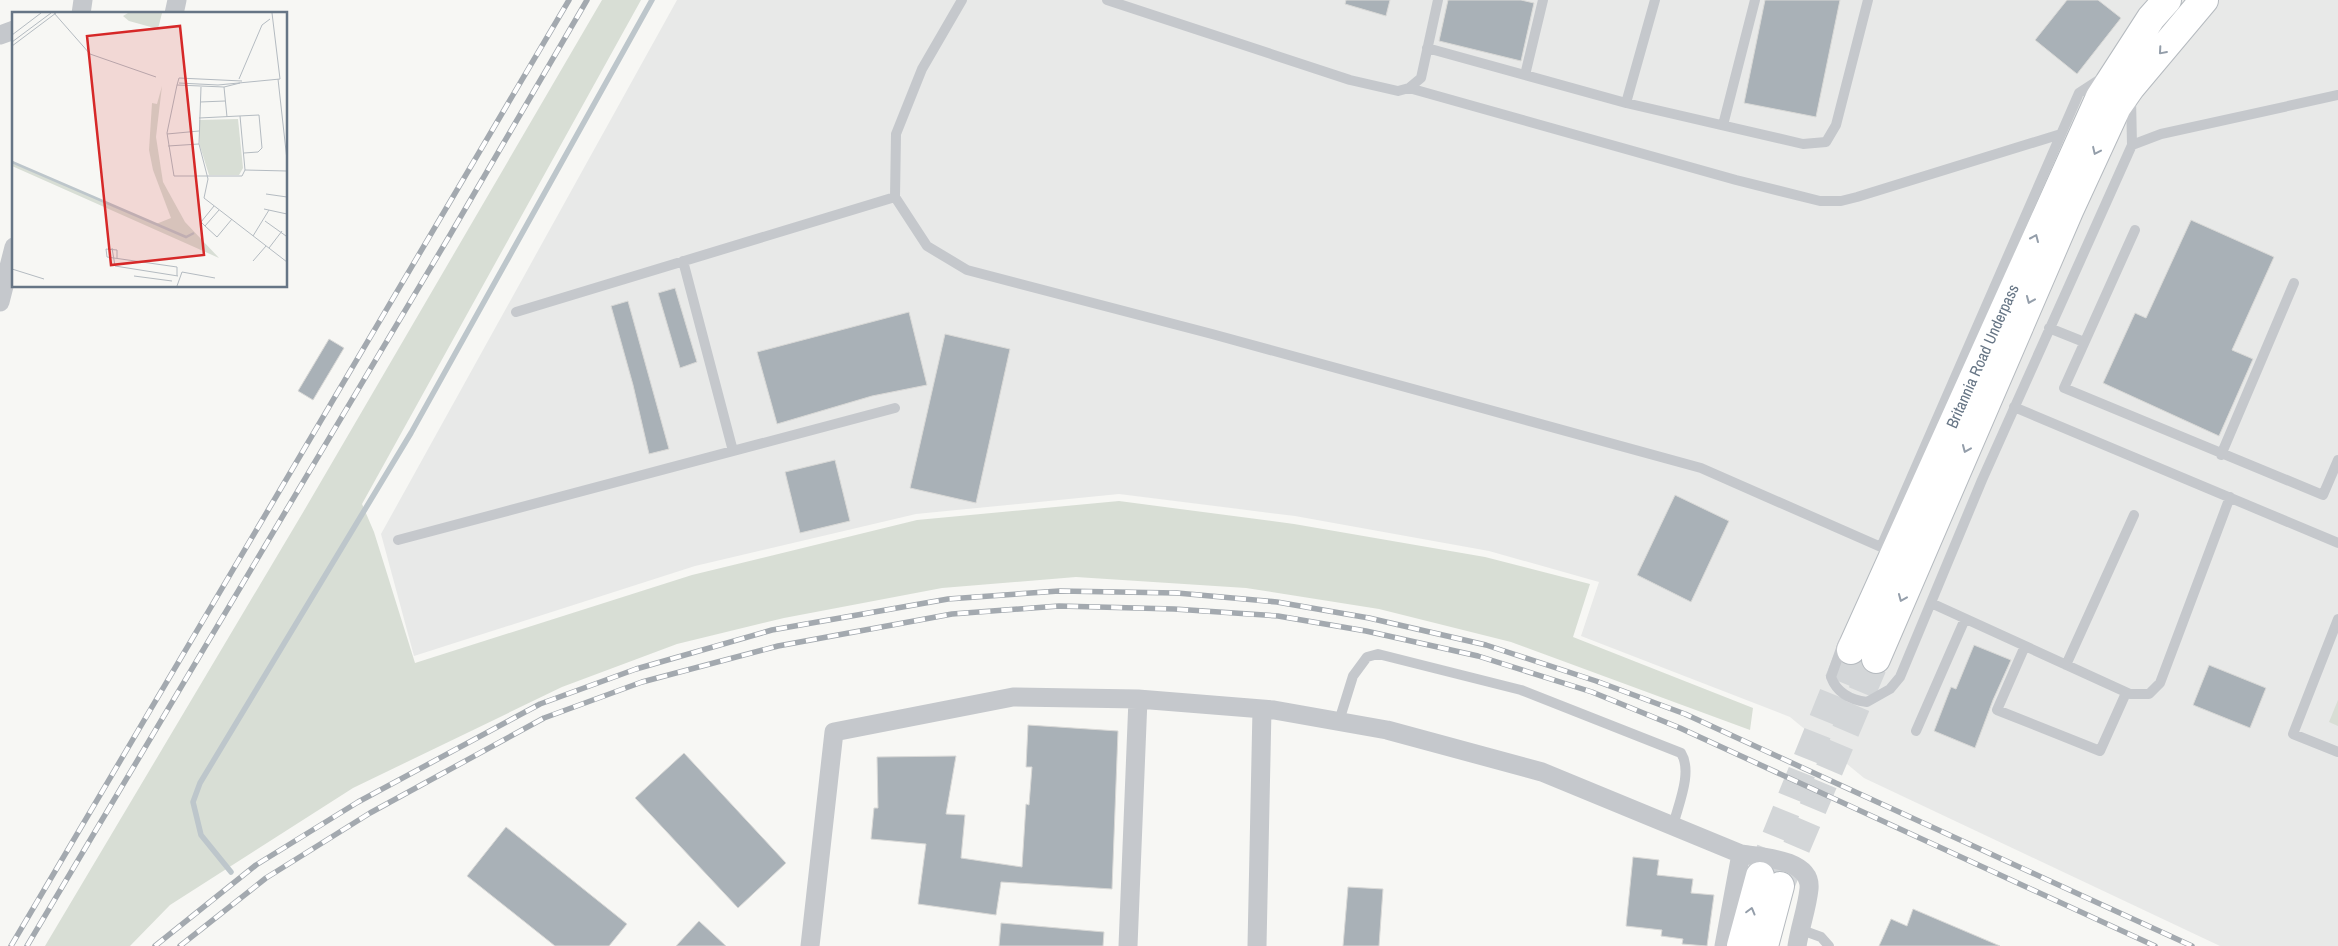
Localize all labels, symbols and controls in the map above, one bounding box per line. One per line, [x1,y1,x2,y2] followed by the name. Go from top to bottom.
[12,12,288,288] inset map
[2159,45,2168,54] one-way arrow
[2093,146,2103,155] one-way arrow
[2029,234,2040,243] one-way arrow
[1940,281,2024,431] street label: Britannia Road Underpass
[2026,295,2037,304] one-way arrow
[1961,444,1972,453] one-way arrow
[1897,594,1907,602] one-way arrow
[1745,907,1755,916] one-way arrow

